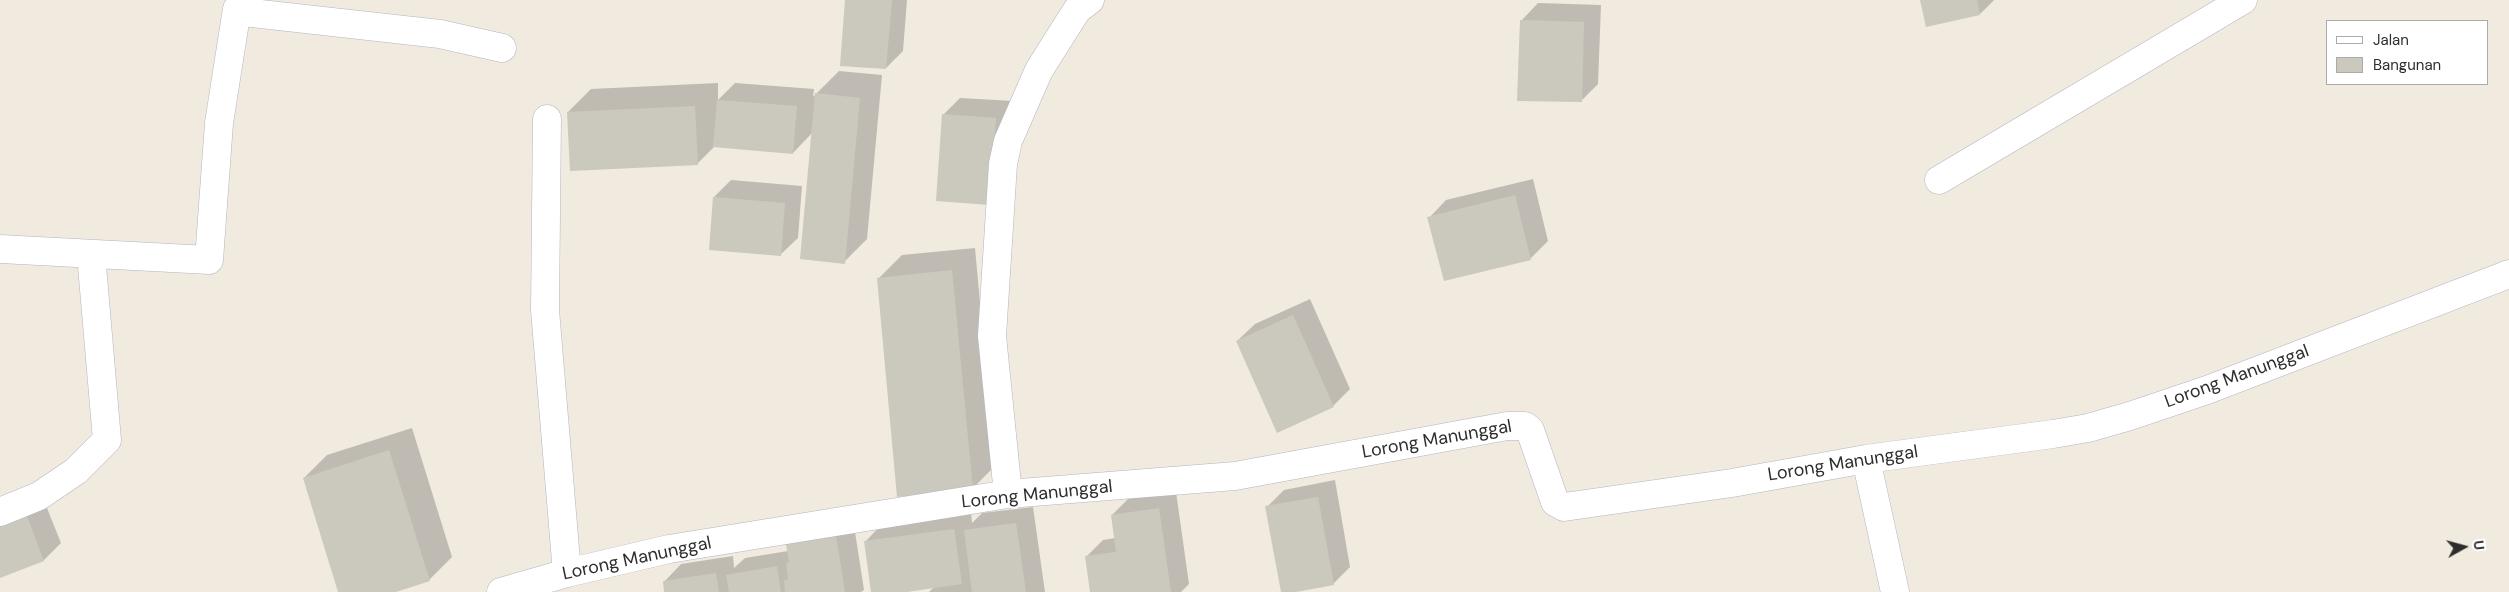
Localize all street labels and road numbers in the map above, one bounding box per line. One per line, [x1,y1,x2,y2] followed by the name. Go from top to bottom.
[2162,341,2312,413] street label: Lorong Manunggal
[1360,416,1514,464] street label: Lorong Manunggal
[1766,441,1920,487] street label: Lorong Manunggal
[960,476,1114,514] street label: Lorong Manunggal
[561,533,713,585] street label: Lorong Manunggal

